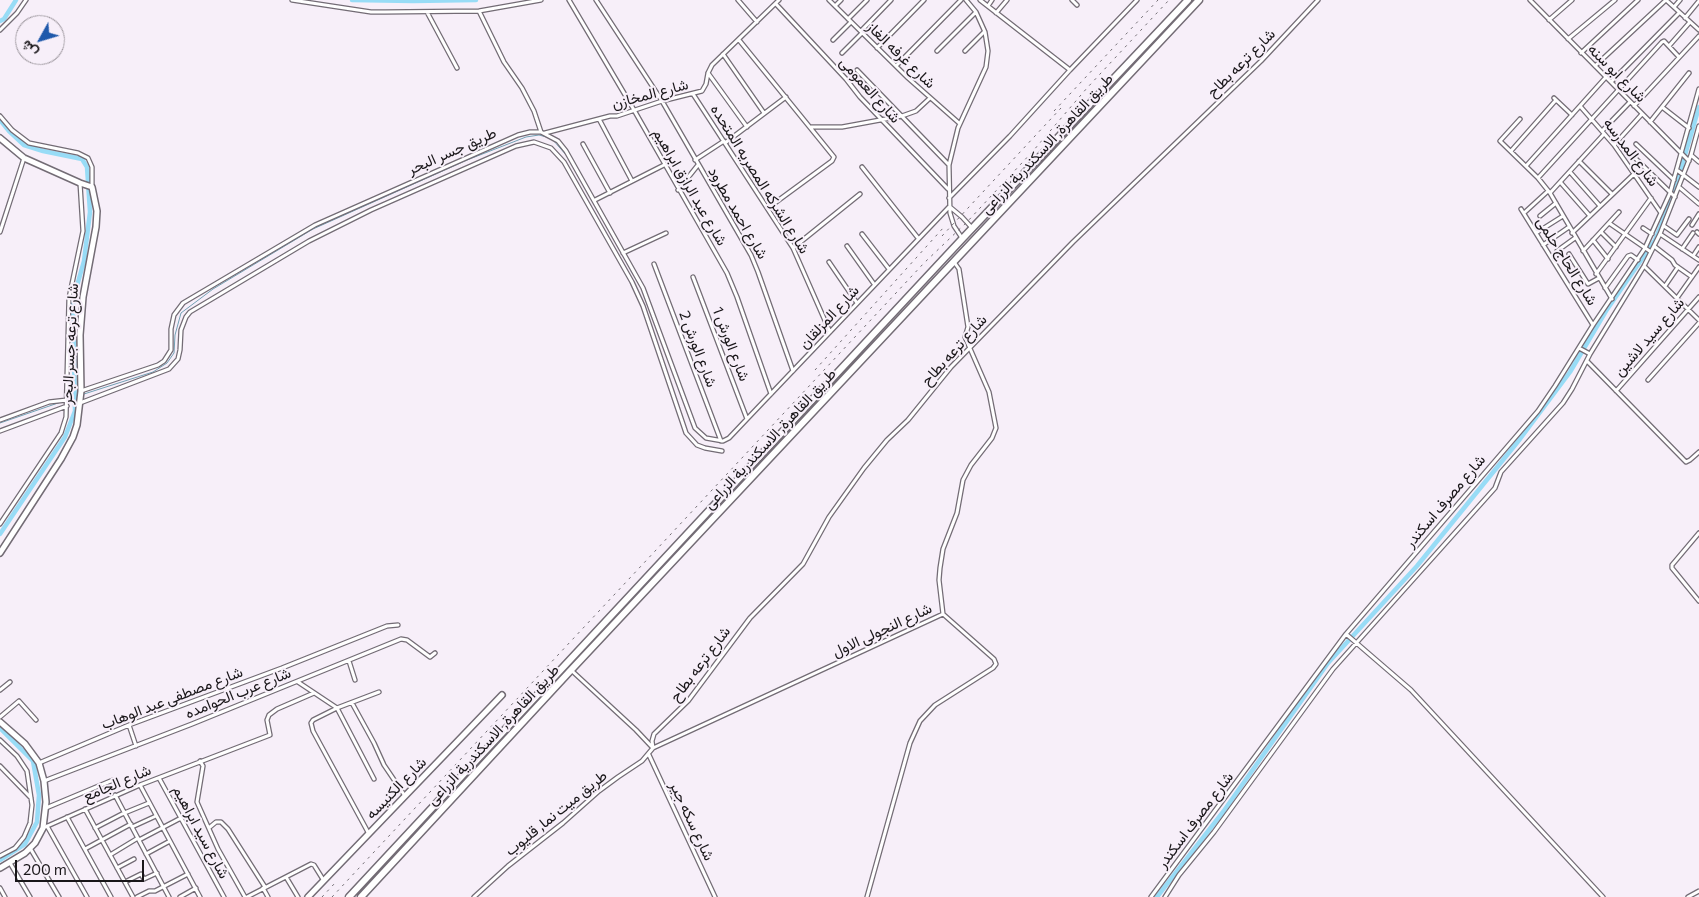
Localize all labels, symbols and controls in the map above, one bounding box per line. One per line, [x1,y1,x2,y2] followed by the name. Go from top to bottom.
[15,15,65,65] north arrow
[863,18,939,92] street label: شارع غرفه الغاز
[1203,25,1279,101] street label: شارع ترعه بطاح
[17,37,41,61] text: ش
[1584,40,1650,106] street label: شارع ابو سنه
[836,53,904,127] street label: شارع العمومى
[977,70,1117,218] street label: طريق القاهرة, الاسكندرية الزراعى
[610,75,690,113] street label: شارع المخازن
[707,101,813,257] street label: شارع الشركه المصريه المتحده
[1599,114,1663,190] street label: شارع المدرسه
[405,123,499,179] street label: طريق جسر البحر
[649,125,731,249] street label: شارع عبد الرازق ابراهيم
[704,164,772,262] street label: شارع احمد مطرود
[1533,213,1601,309] street label: شارع الحاج حلمى
[795,282,863,352] street label: شارع المزلقان
[58,283,82,405] street label: شارع ترعه جسر البحر
[1610,294,1688,380] street label: شارع سيد لاشين
[709,304,753,384] street label: شارع الورش 1
[675,308,721,390] street label: شارع الورش 2
[917,311,991,389] street label: شارع ترعه بطاح
[700,365,840,513] street label: طريق القاهرة, الاسكندرية الزراعى
[1401,451,1489,551] street label: شارع مصرف اسكندر
[829,599,935,661] street label: شارع النجولى الاول
[666,623,734,705] street label: شارع ترعه بطاح
[423,661,563,809] street label: طريق القاهرة, الاسكندرية الزراعى
[99,663,245,733] street label: شارع مصطفى عبد الوهاب
[182,664,294,722] street label: شارع عرب الحوامده
[362,753,430,823] street label: شارع الكنيسه
[80,761,154,805] street label: شارع الجامع
[501,766,611,860] street label: طريق ميت نما, قليوب
[1153,768,1237,872] street label: شارع مصرف اسكندر
[666,779,718,863] street label: شارع سكه جير
[169,782,233,882] street label: شارع سيد ابراهيم
[18,850,146,882] scale bar
[23,860,67,878] text: 200 m

